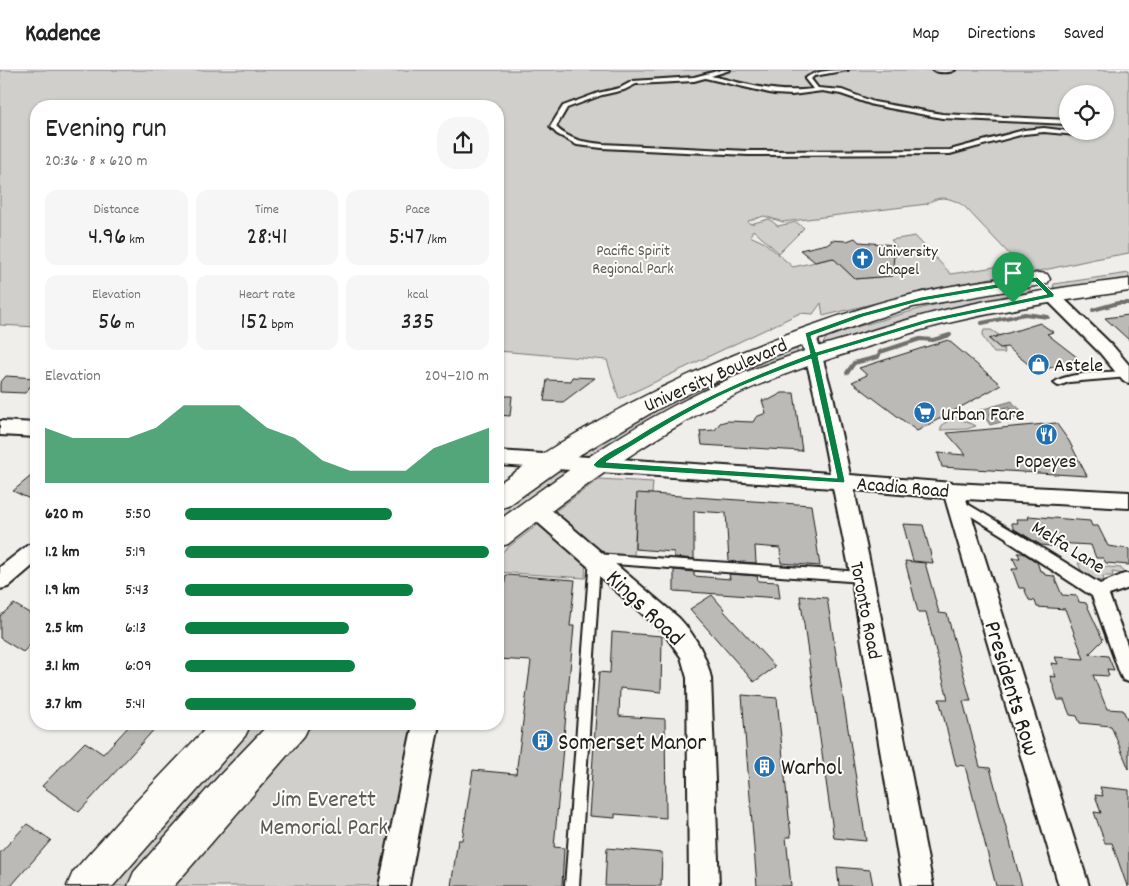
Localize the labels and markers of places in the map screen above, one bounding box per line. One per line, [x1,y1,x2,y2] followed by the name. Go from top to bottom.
[878,241,938,282] place label: University Chapel
[850,247,874,271] church icon: University Chapel
[992,252,1034,303] pin
[1026,352,1050,376] shop icon: Astele
[1054,353,1103,381] place label: Astele
[913,401,937,425] supermarket icon: Urban Fare
[941,402,1025,430] place label: Urban Fare
[1034,422,1058,446] restaurant icon: Popeyes
[1015,449,1077,477] place label: Popeyes
[558,727,706,761] place label: Somerset Manor
[530,729,554,753] building icon: Somerset Manor
[781,752,843,786] place label: Warhol
[753,754,777,778] building icon: Warhol

